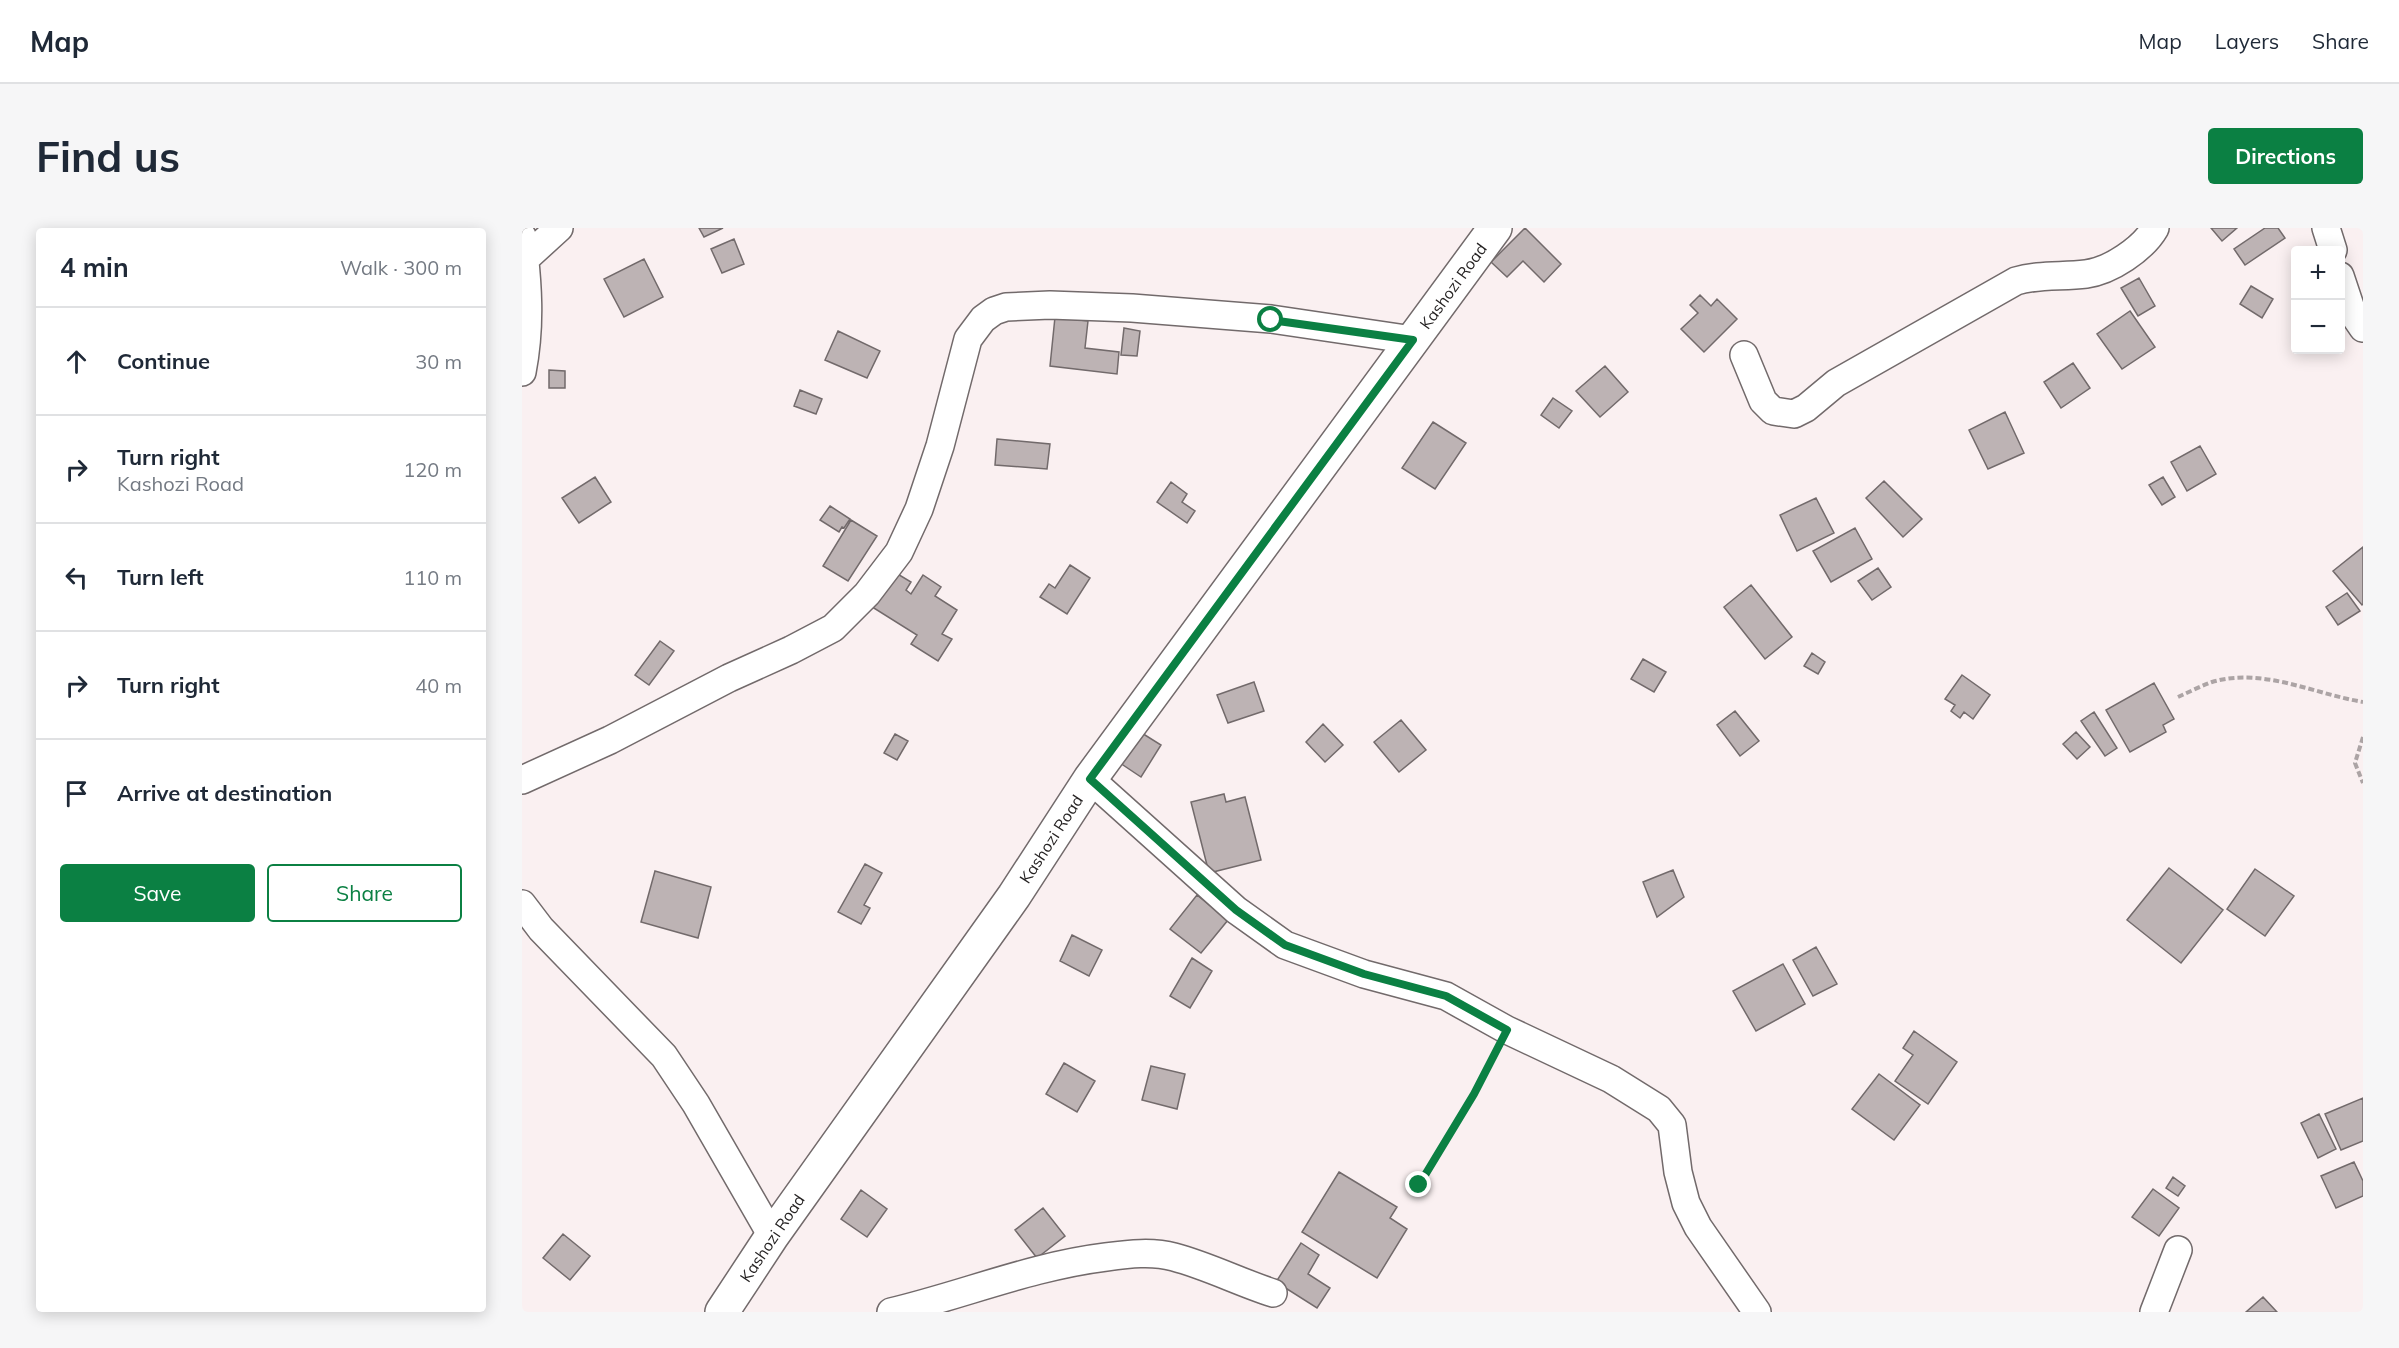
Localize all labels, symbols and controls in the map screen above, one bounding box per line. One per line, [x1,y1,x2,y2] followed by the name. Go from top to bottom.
[30,24,89,59] text: Map
[2139,28,2182,54] text: Map
[2215,28,2279,54] text: Layers
[2312,28,2369,54] text: Share
[2208,128,2363,184] button: Directions
[36,130,180,183] text: Find us
[1415,239,1491,333] street label: Kashozi Road
[2291,246,2345,354] map controls
[2291,246,2345,300] button: +
[60,251,129,284] text: 4 min
[340,255,462,280] text: Walk · 300 m
[2291,300,2345,354] button: −
[1257,306,1283,332] route start
[60,345,93,378] icon: ahead
[117,347,210,375] text: Continue
[415,349,462,374] text: 30 m
[117,443,220,471] text: Turn right
[60,453,93,486] icon: right
[403,457,462,482] text: 120 m
[117,471,244,496] text: Kashozi Road
[60,561,93,594] icon: left
[117,563,204,591] text: Turn left
[403,565,462,590] text: 110 m
[60,669,93,702] icon: right
[117,671,220,699] text: Turn right
[415,673,462,698] text: 40 m
[60,777,93,810] icon: arrive
[117,779,332,807] text: Arrive at destination
[1015,791,1087,887] street label: Kashozi Road
[60,864,255,922] button: Save
[267,864,462,922] button: Share
[1405,1171,1431,1197] route end
[735,1190,809,1286] street label: Kashozi Road

